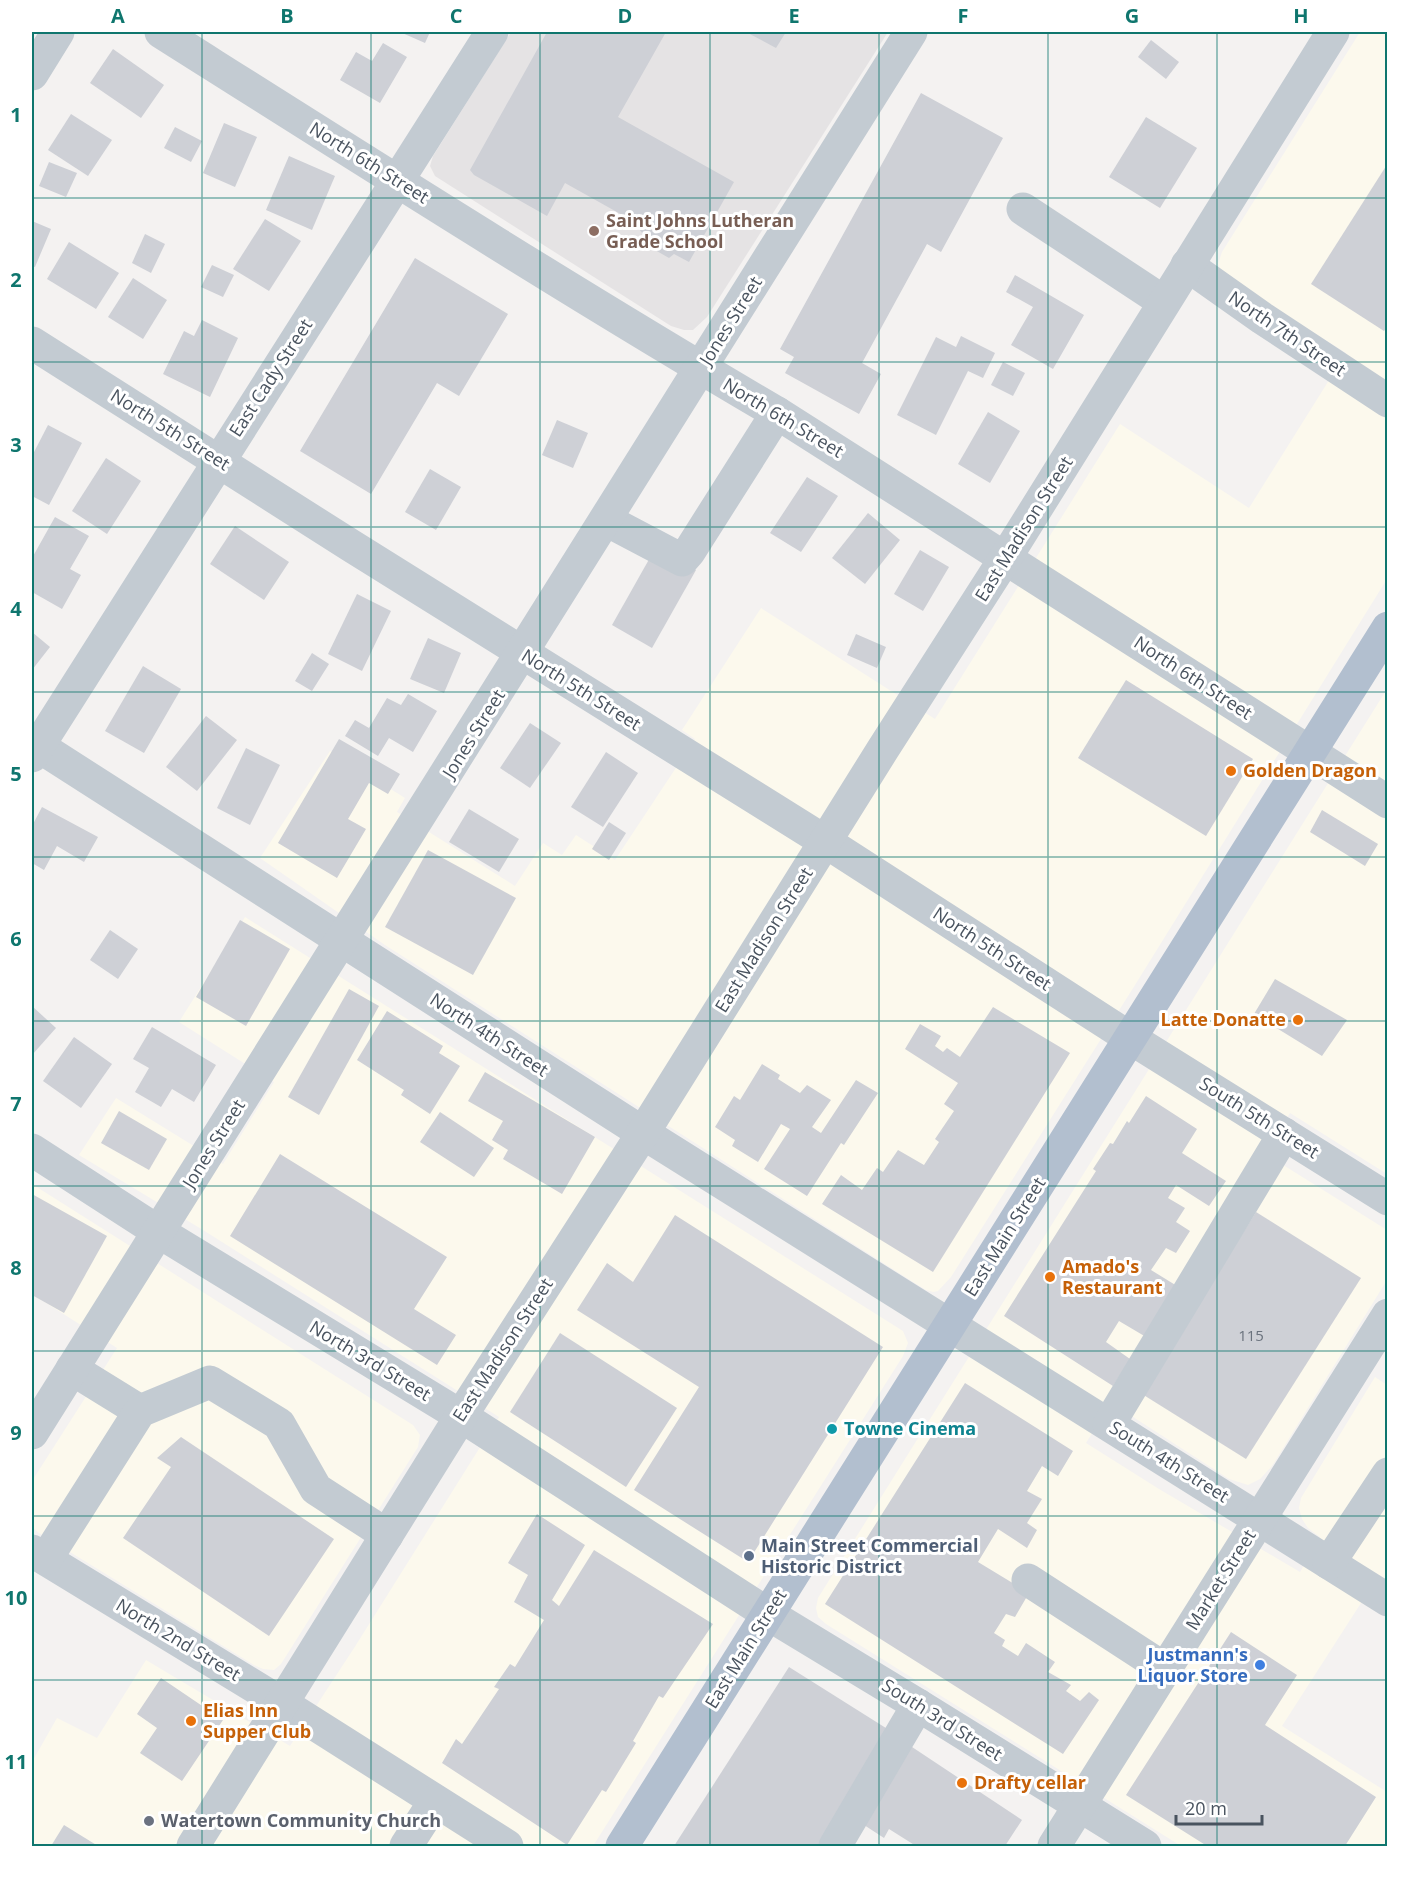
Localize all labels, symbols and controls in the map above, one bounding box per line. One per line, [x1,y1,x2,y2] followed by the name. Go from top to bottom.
[111,2,125,29] text: A
[280,2,294,29] text: B
[450,2,463,29] text: C
[618,2,632,29] text: D
[788,2,800,29] text: E
[958,2,968,29] text: F
[1125,2,1139,29] text: G
[1293,2,1309,29] text: H
[10,101,22,128] text: 1
[305,116,434,209] street label: North 6th Street
[606,208,794,253] place label: Saint Johns Lutheran Grade School
[587,224,601,238] marker: Saint Johns Lutheran Grade School
[10,266,22,293] text: 2
[692,272,767,371] street label: Jones Street
[1224,285,1351,381] street label: North 7th Street
[223,314,317,441] street label: East Cady Street
[719,372,848,463] street label: North 6th Street
[106,383,235,476] street label: North 5th Street
[10,431,22,458] text: 3
[969,451,1078,606] street label: East Madison Street
[10,595,22,622] text: 4
[1130,630,1257,724] street label: North 6th Street
[517,643,646,736] street label: North 5th Street
[435,685,510,784] street label: Jones Street
[1243,758,1377,782] place label: Golden Dragon
[10,760,22,787] text: 5
[1224,764,1238,778] marker: Golden Dragon
[709,862,818,1017] street label: East Madison Street
[929,901,1056,995] street label: North 5th Street
[10,925,22,952] text: 6
[426,987,553,1081] street label: North 4th Street
[1161,1007,1286,1031] place label: Latte Donatte
[1291,1013,1305,1027] marker: Latte Donatte
[1195,1071,1324,1164] street label: South 5th Street
[10,1090,22,1117] text: 7
[175,1095,250,1194] street label: Jones Street
[958,1172,1050,1301] street label: East Main Street
[10,1254,22,1281] text: 8
[1062,1254,1163,1299] place label: Amado's Restaurant
[1043,1270,1057,1284] marker: Amado's Restaurant
[447,1273,558,1426] street label: East Madison Street
[305,1314,436,1406] street label: North 3rd Street
[1238,1325,1264,1345] house number: 115
[1105,1415,1234,1508] street label: South 4th Street
[844,1416,976,1440] place label: Towne Cinema
[10,1419,22,1446] text: 9
[825,1422,839,1436] marker: Towne Cinema
[1180,1525,1261,1634] street label: Market Street
[761,1533,978,1578] place label: Main Street Commercial Historic District
[742,1549,756,1563] marker: Main Street Commercial Historic District
[5,1584,27,1611] text: 10
[699,1584,791,1713] street label: East Main Street
[112,1593,245,1686] street label: North 2nd Street
[1137,1642,1248,1687] place label: Justmann's Liquor Store
[1253,1658,1267,1672] marker: Justmann's Liquor Store
[878,1673,1007,1766] street label: South 3rd Street
[203,1698,311,1743] place label: Elias Inn Supper Club
[184,1714,198,1728] marker: Elias Inn Supper Club
[5,1748,27,1775] text: 11
[974,1770,1086,1794] place label: Drafty cellar
[955,1776,969,1790] marker: Drafty cellar
[1176,1788,1262,1826] scale bar
[1185,1796,1227,1820] text: 20 m
[161,1808,441,1832] place label: Watertown Community Church
[142,1814,156,1828] marker: Watertown Community Church

